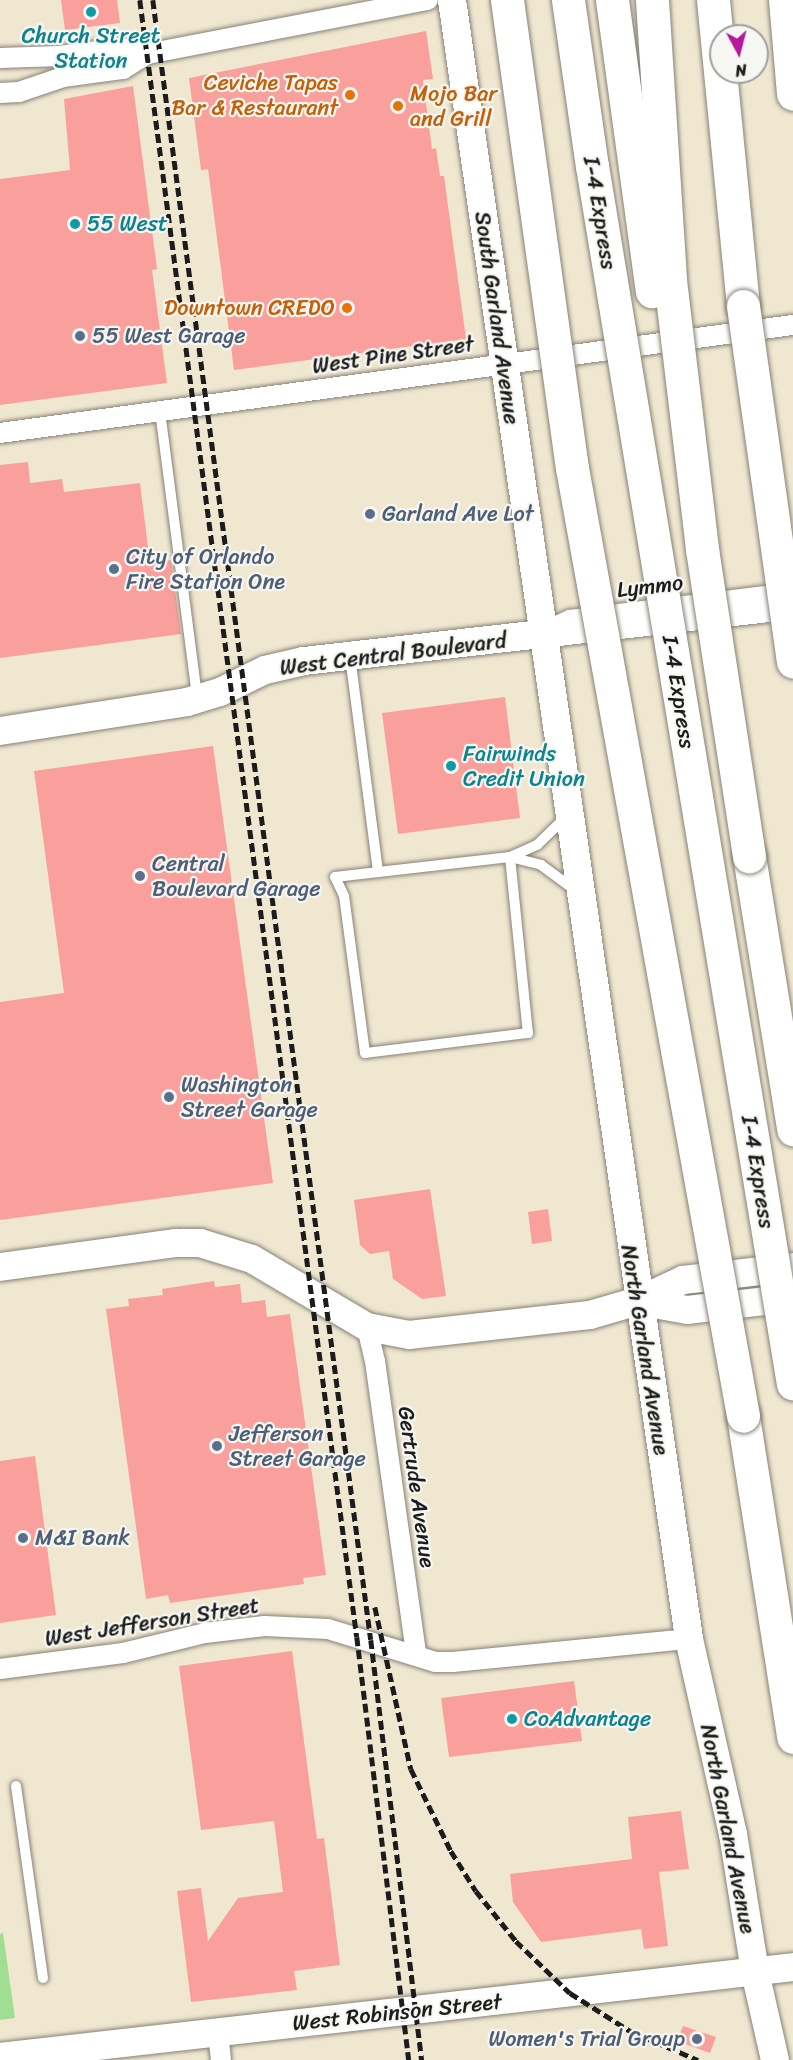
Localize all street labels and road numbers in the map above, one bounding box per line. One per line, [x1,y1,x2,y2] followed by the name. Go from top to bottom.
[578,155,622,271] street label: I-4 Express
[469,210,525,426] street label: South Garland Avenue
[309,330,477,380] street label: West Pine Street
[615,569,685,603] street label: Lymmo
[278,627,508,681] street label: West Central Boulevard
[657,634,701,750] street label: I-4 Express
[736,1114,780,1230] street label: I-4 Express
[615,1243,675,1457] street label: North Garland Avenue
[393,1405,441,1569] street label: Gertrude Avenue
[42,1592,262,1652] street label: West Jefferson Street
[695,1722,761,1936] street label: North Garland Avenue
[291,1988,503,2036] street label: West Robinson Street

